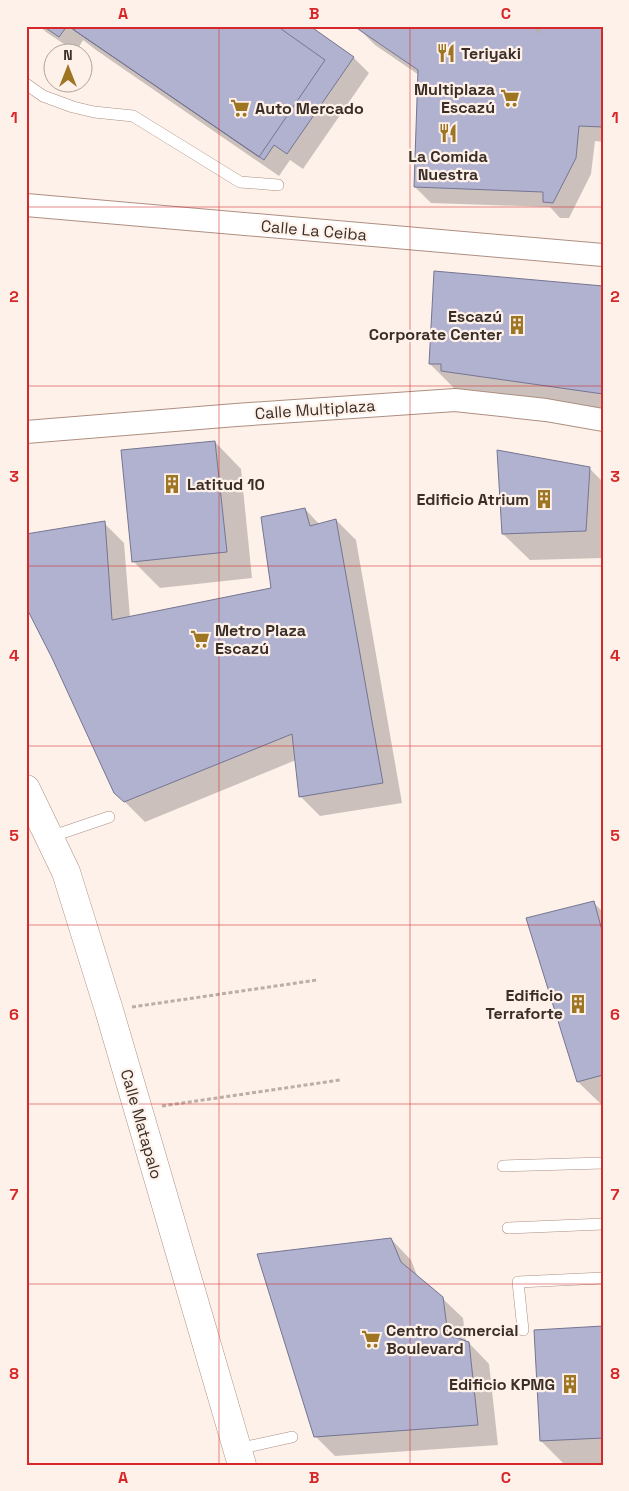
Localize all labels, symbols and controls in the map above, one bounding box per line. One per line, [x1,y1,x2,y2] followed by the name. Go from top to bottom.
[118,3,128,24] text: A
[309,3,319,24] text: B
[501,3,511,24] text: C
[42,42,92,92] north arrow
[435,42,457,64] restaurant icon: Teriyaki
[461,43,521,64] place label: Teriyaki
[63,46,73,64] text: N
[414,79,495,118] place label: Multiplaza Escazú
[499,87,521,109] supermarket icon: Multiplaza Escazú
[229,97,251,119] supermarket icon: Auto Mercado
[255,98,364,119] place label: Auto Mercado
[10,107,18,128] text: 1
[611,107,619,128] text: 1
[437,122,459,144] restaurant icon: La Comida Nuestra
[408,146,488,185] place label: La Comida Nuestra
[260,215,368,246] street label: Calle La Ceiba
[9,286,19,307] text: 2
[610,286,620,307] text: 2
[369,306,502,345] place label: Escazú Corporate Center
[506,314,528,336] building icon: Escazú Corporate Center
[254,395,376,424] street label: Calle Multiplaza
[9,466,19,487] text: 3
[610,466,620,487] text: 3
[161,473,183,495] building icon: Latitud 10
[187,474,265,495] place label: Latitud 10
[533,488,555,510] building icon: Edificio Atrium
[416,489,529,510] place label: Edificio Atrium
[215,620,306,659] place label: Metro Plaza Escazú
[189,628,211,650] supermarket icon: Metro Plaza Escazú
[9,645,19,666] text: 4
[610,645,620,666] text: 4
[9,825,19,846] text: 5
[610,825,620,846] text: 5
[486,985,563,1024] place label: Edificio Terraforte
[567,993,589,1015] building icon: Edificio Terraforte
[9,1004,19,1025] text: 6
[610,1004,620,1025] text: 6
[116,1067,167,1181] street label: Calle Matapalo
[10,1184,19,1205] text: 7
[611,1184,620,1205] text: 7
[386,1320,519,1359] place label: Centro Comercial Boulevard
[360,1328,382,1350] supermarket icon: Centro Comercial Boulevard
[9,1363,19,1384] text: 8
[610,1363,620,1384] text: 8
[559,1373,581,1395] building icon: Edificio KPMG
[449,1374,555,1395] place label: Edificio KPMG
[118,1467,128,1488] text: A
[309,1467,319,1488] text: B
[501,1467,511,1488] text: C

